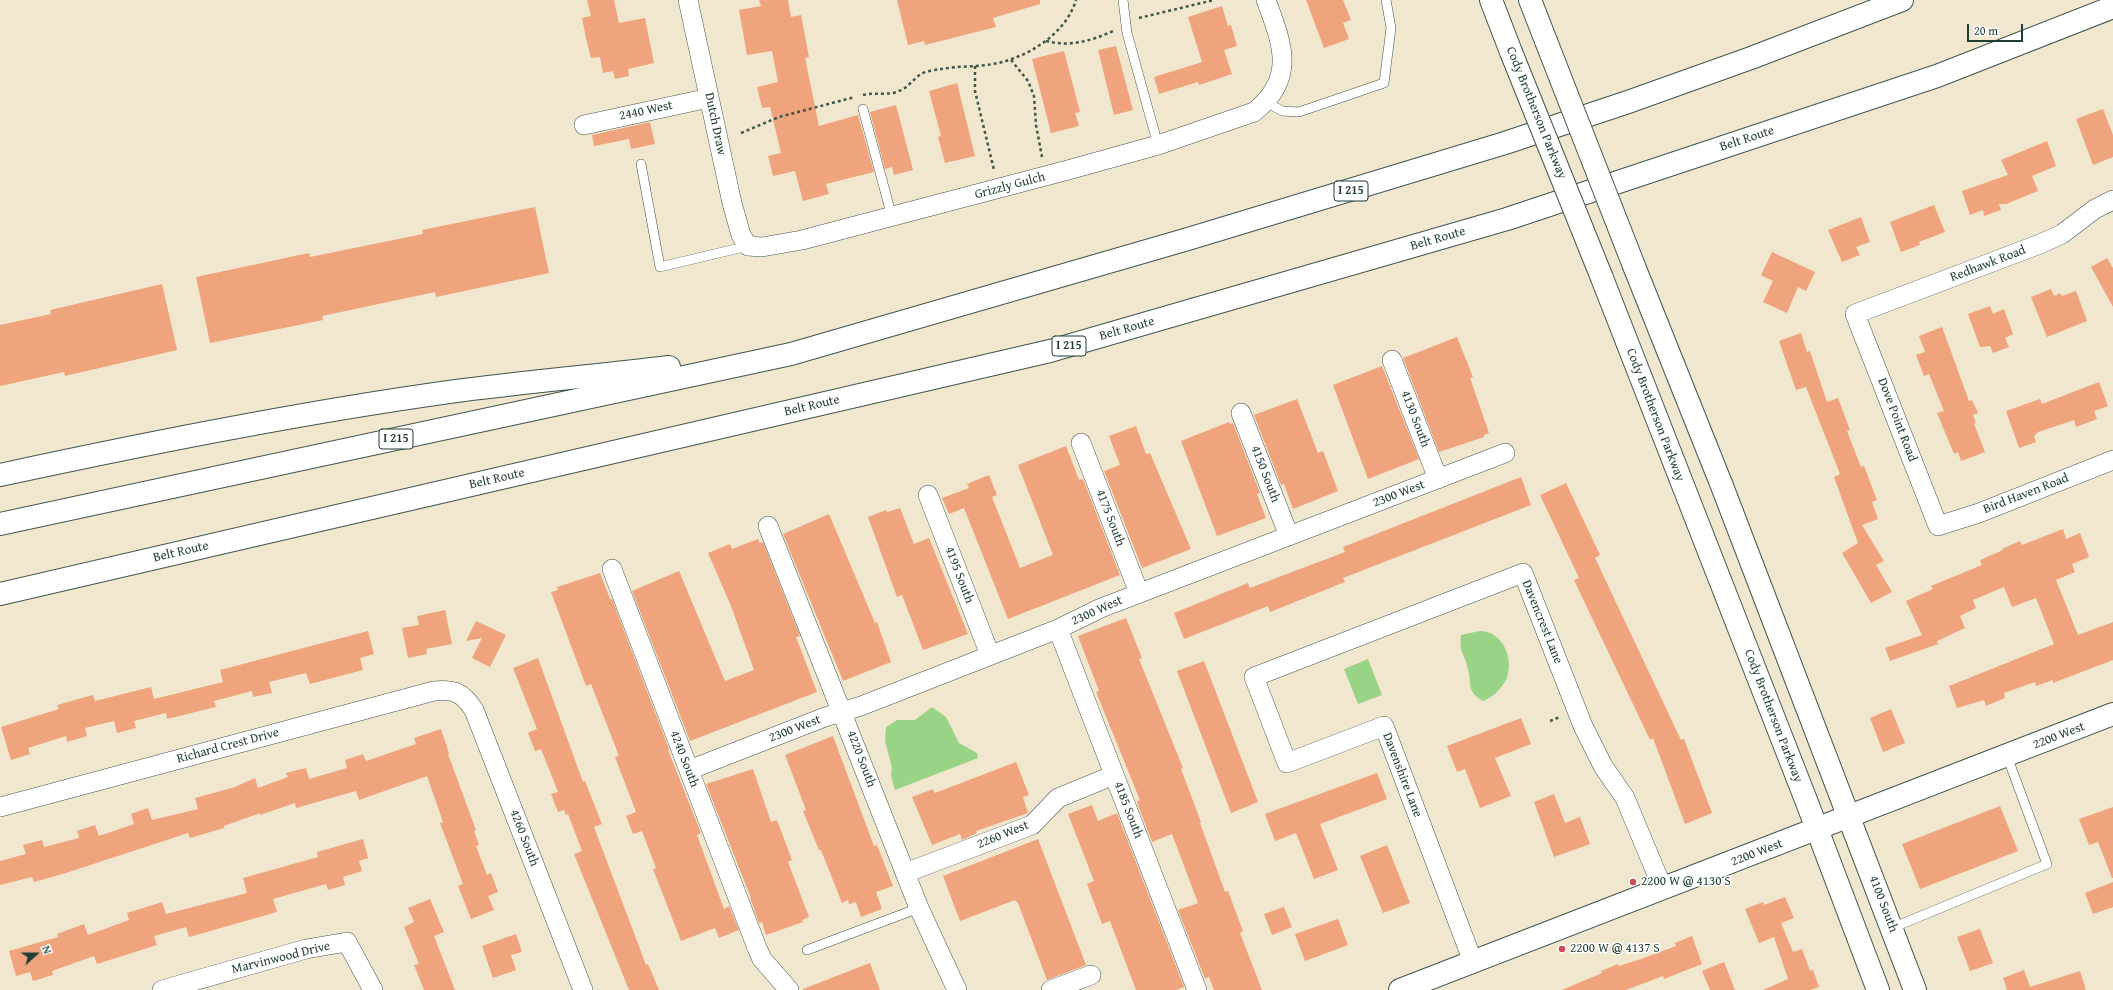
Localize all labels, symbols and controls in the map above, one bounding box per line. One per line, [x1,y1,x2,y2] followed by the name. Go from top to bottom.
[1969,16,2025,42] scale bar
[1974,22,1998,39] text: 20 m
[1502,45,1570,181] street label: Cody Brotherson Parkway
[701,91,729,157] street label: Dutch Draw
[618,98,674,124] street label: 2440 West
[1718,123,1776,155] street label: Belt Route
[973,169,1047,203] street label: Grizzly Gulch
[1334,181,1368,201] road number: I 215
[1409,224,1467,254] street label: Belt Route
[1948,242,2028,286] street label: Redhawk Road
[1098,314,1156,344] street label: Belt Route
[1052,336,1086,356] road number: I 215
[1622,346,1688,484] street label: Cody Brotherson Parkway
[1874,376,1920,464] street label: Dove Point Road
[1397,388,1433,450] street label: 4130 South
[783,392,841,420] street label: Belt Route
[379,429,413,449] road number: I 215
[1247,443,1283,505] street label: 4150 South
[468,465,526,493] street label: Belt Route
[1981,471,2071,517] street label: Bird Haven Road
[1371,477,1427,511] street label: 2300 West
[1092,487,1128,549] street label: 4175 South
[152,538,210,566] street label: Belt Route
[941,544,977,606] street label: 4195 South
[1518,578,1566,666] street label: Davencrest Lane
[1069,593,1125,629] street label: 2300 West
[1740,647,1806,785] street label: Cody Brotherson Parkway
[767,712,823,746] street label: 2300 West
[2031,719,2087,753] street label: 2200 West
[175,725,281,767] street label: Richard Crest Drive
[666,728,702,790] street label: 4240 South
[843,728,879,790] street label: 4220 South
[1379,730,1425,820] street label: Davenshire Lane
[1110,779,1146,841] street label: 4185 South
[506,807,542,869] street label: 4260 South
[975,818,1031,852] street label: 2260 West
[1729,836,1785,870] street label: 2200 West
[1865,873,1901,935] street label: 4100 South
[1641,874,1731,890] place label: 2200 W @ 4130 S
[1628,877,1638,887] marker: 2200 W @ 4130 S
[16,934,56,974] north arrow
[230,938,332,978] street label: Marvinwood Drive
[1570,941,1660,957] place label: 2200 W @ 4137 S
[38,943,56,956] text: N
[1557,944,1567,954] marker: 2200 W @ 4137 S

